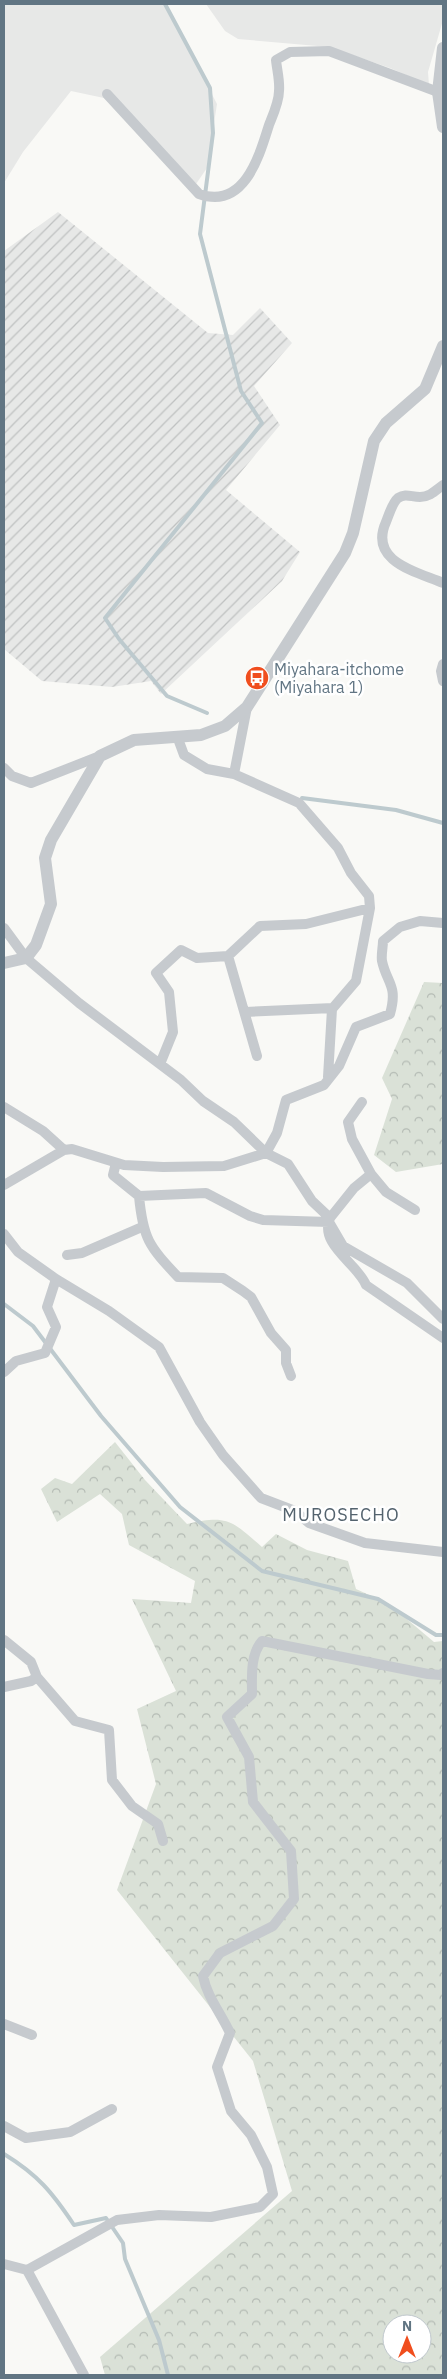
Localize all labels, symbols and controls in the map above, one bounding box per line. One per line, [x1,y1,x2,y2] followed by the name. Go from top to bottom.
[274,659,404,697] place label: Miyahara-itchome (Miyahara 1)
[244,665,270,691] bus stop icon: Miyahara-itchome (Miyahara 1)
[282,1503,400,1526] district label: MUROSECHO
[382,2314,432,2364] north arrow
[402,2317,412,2335] text: N

